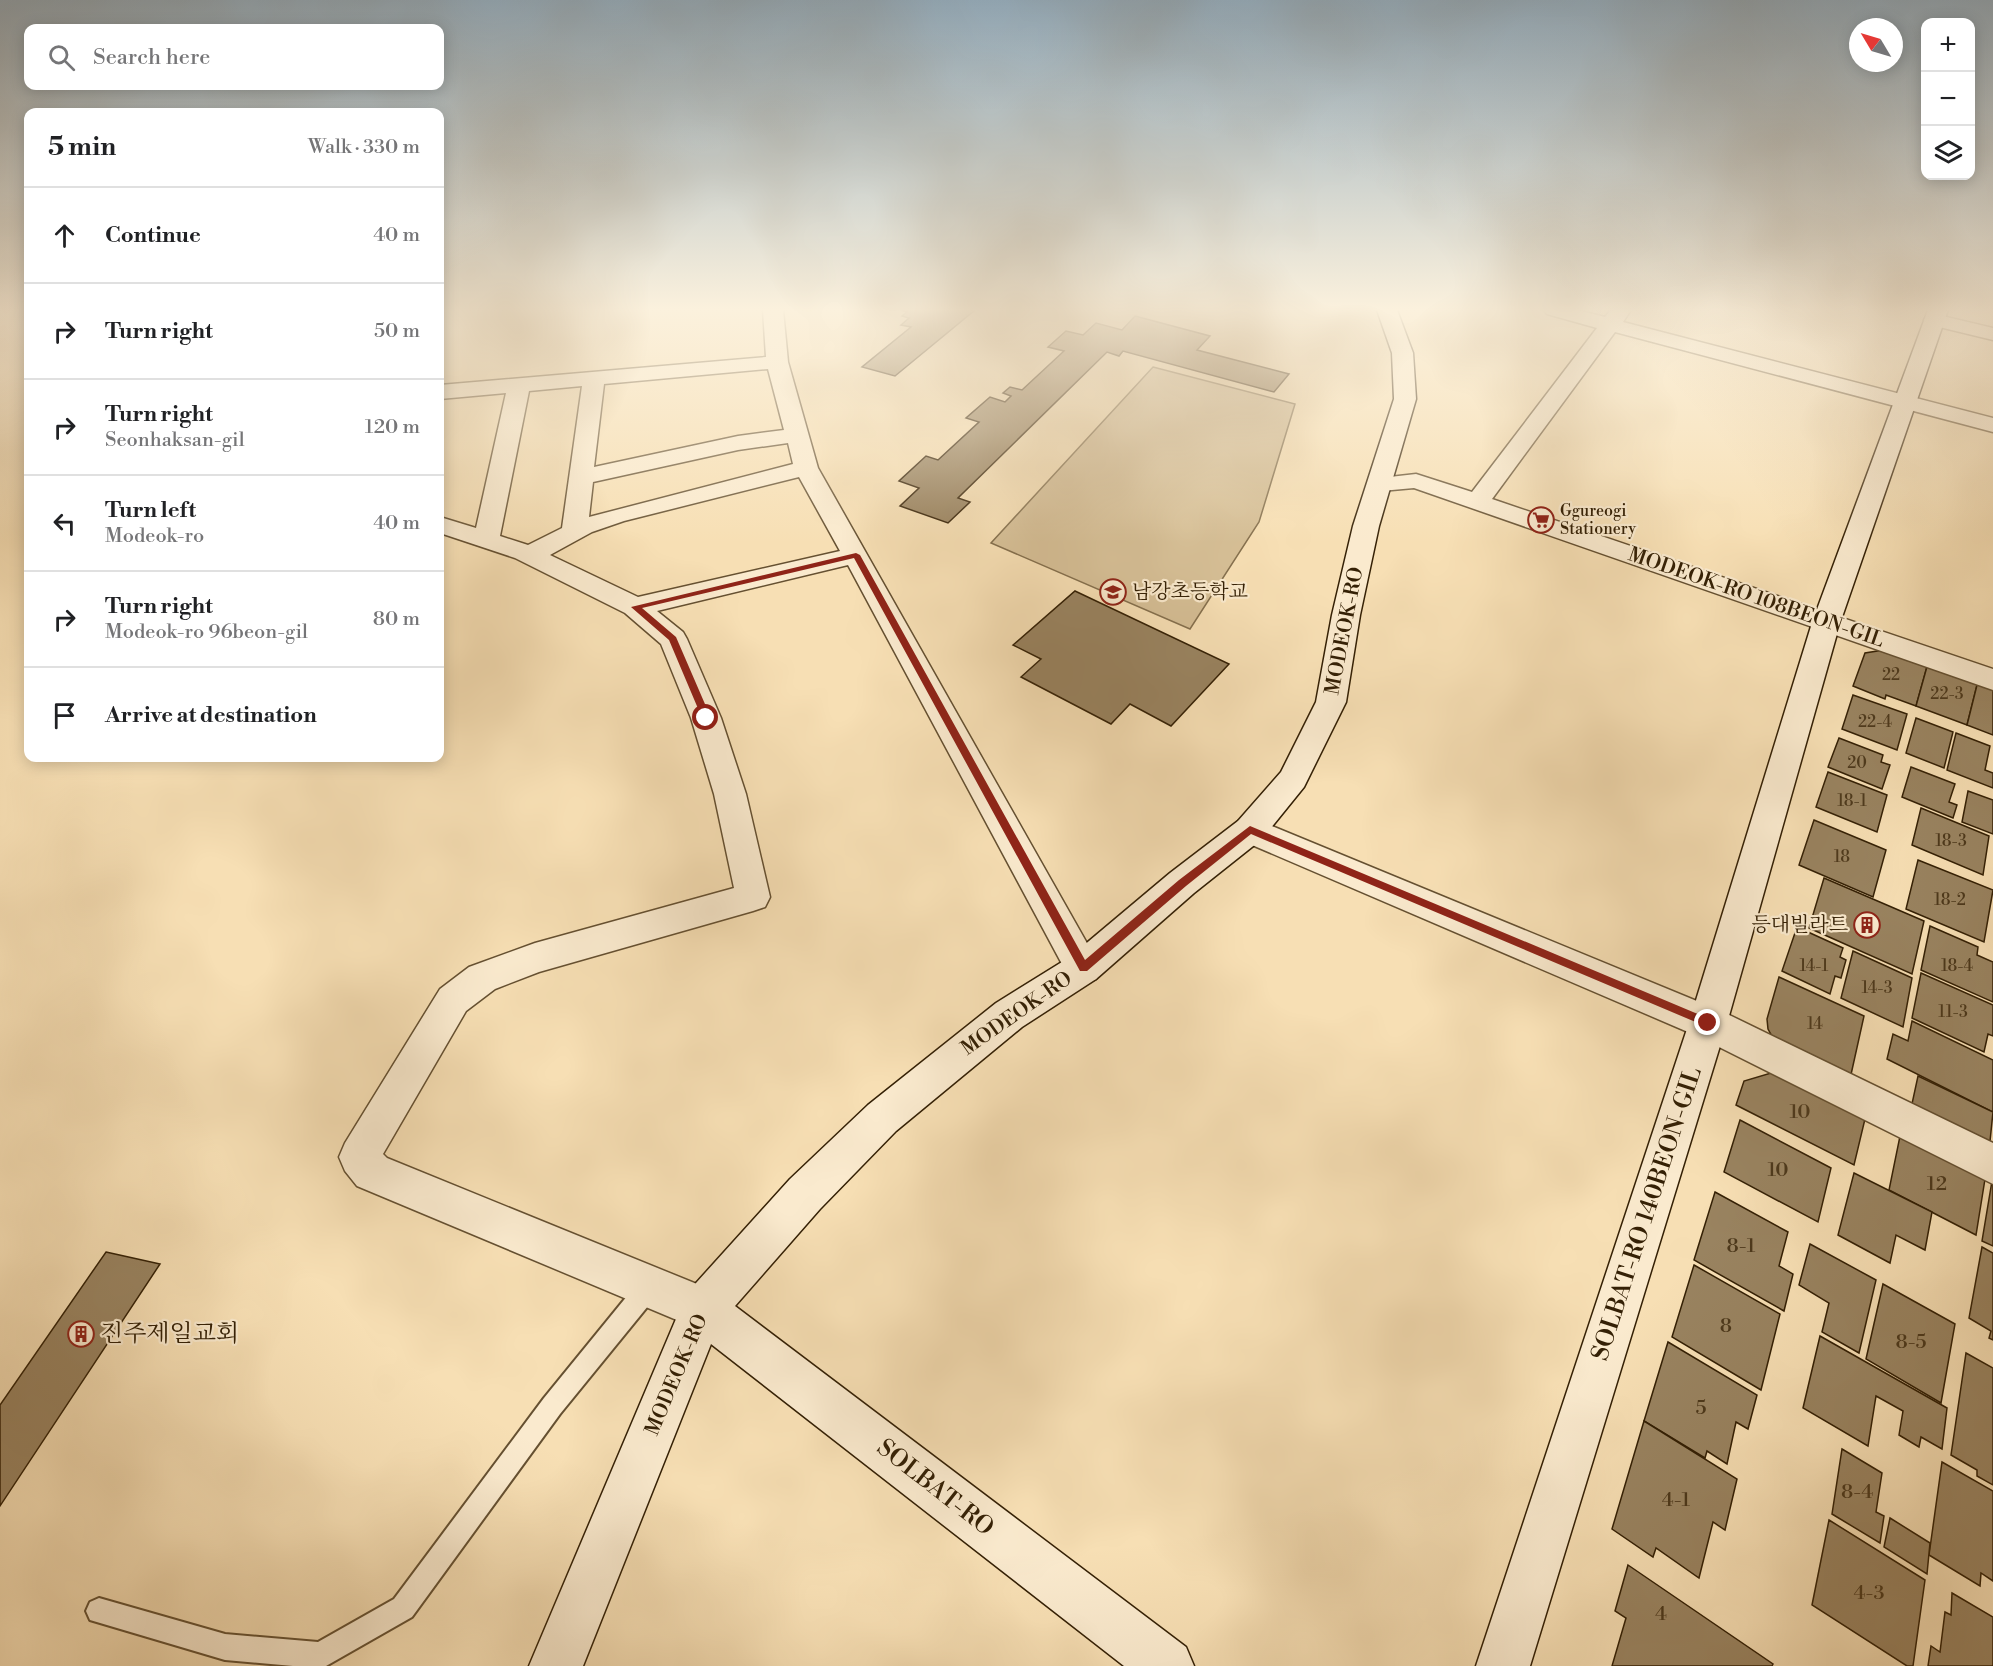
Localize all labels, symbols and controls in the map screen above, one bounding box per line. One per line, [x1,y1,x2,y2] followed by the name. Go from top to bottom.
[1849,18,1903,72] north arrow
[1921,18,1975,180] map controls
[1921,18,1975,72] button: +
[24,24,444,90] search box
[45,41,78,74] icon: search
[93,44,210,71] text: Search here
[1921,72,1975,126] button: −
[1921,126,1975,180] button: layers
[48,131,116,163] text: 5 min
[308,135,420,160] text: Walk · 330 m
[48,219,81,252] icon: ahead
[105,222,201,249] text: Continue
[373,223,420,248] text: 40 m
[48,315,81,348] icon: right
[105,318,213,345] text: Turn right
[374,319,420,344] text: 50 m
[105,401,213,428] text: Turn right
[48,411,81,444] icon: right
[365,415,420,440] text: 120 m
[105,428,245,453] text: Seonhaksan-gil
[105,497,196,524] text: Turn left
[1560,501,1636,539] place label: Ggureogi Stationery
[1526,505,1556,535] supermarket icon: Ggureogi Stationery
[48,507,81,540] icon: left
[373,511,420,536] text: 40 m
[105,524,204,549] text: Modeok-ro
[1625,542,1887,654] street label: MODEOK-RO 108BEON-GIL
[1320,565,1370,697] street label: MODEOK-RO
[1098,577,1128,607] school or university icon: 남강초등학교
[1132,580,1249,605] place label: 남강초등학교
[105,593,213,620] text: Turn right
[48,603,81,636] icon: right
[373,607,420,632] text: 80 m
[105,620,308,645] text: Modeok-ro 96beon-gil
[1882,665,1900,685] house number: 22
[1930,684,1964,704] house number: 22-3
[48,699,81,732] icon: arrive
[105,702,317,729] text: Arrive at destination
[692,704,718,730] route start
[1858,712,1893,732] house number: 22-4
[1847,753,1867,773] house number: 20
[1837,791,1867,811] house number: 18-1
[1935,831,1967,851] house number: 18-3
[1834,847,1850,867] house number: 18
[1934,890,1966,910] house number: 18-2
[1852,910,1882,940] building icon: 등대빌라트
[1751,913,1848,938] place label: 등대빌라트
[1800,956,1829,976] house number: 14-1
[1941,956,1974,976] house number: 18-4
[957,967,1077,1061] street label: MODEOK-RO
[1862,978,1893,998] house number: 14-3
[1938,1002,1968,1022] house number: 11-3
[1694,1009,1720,1035] route end
[1807,1014,1823,1034] house number: 14
[1585,1063,1709,1365] street label: SOLBAT-RO 140BEON-GIL
[1789,1100,1811,1125] house number: 10
[1767,1158,1789,1183] house number: 10
[1927,1172,1947,1197] house number: 12
[1727,1234,1756,1259] house number: 8-1
[640,1310,714,1440] street label: MODEOK-RO
[1720,1314,1732,1339] house number: 8
[66,1319,96,1349] building icon: 진주제일교회
[100,1319,239,1349] place label: 진주제일교회
[1895,1330,1927,1355] house number: 8-5
[1695,1396,1707,1421] house number: 5
[871,1433,999,1543] street label: SOLBAT-RO
[1841,1480,1873,1505] house number: 8-4
[1662,1488,1691,1513] house number: 4-1
[1854,1581,1884,1606] house number: 4-3
[1655,1602,1667,1627] house number: 4

